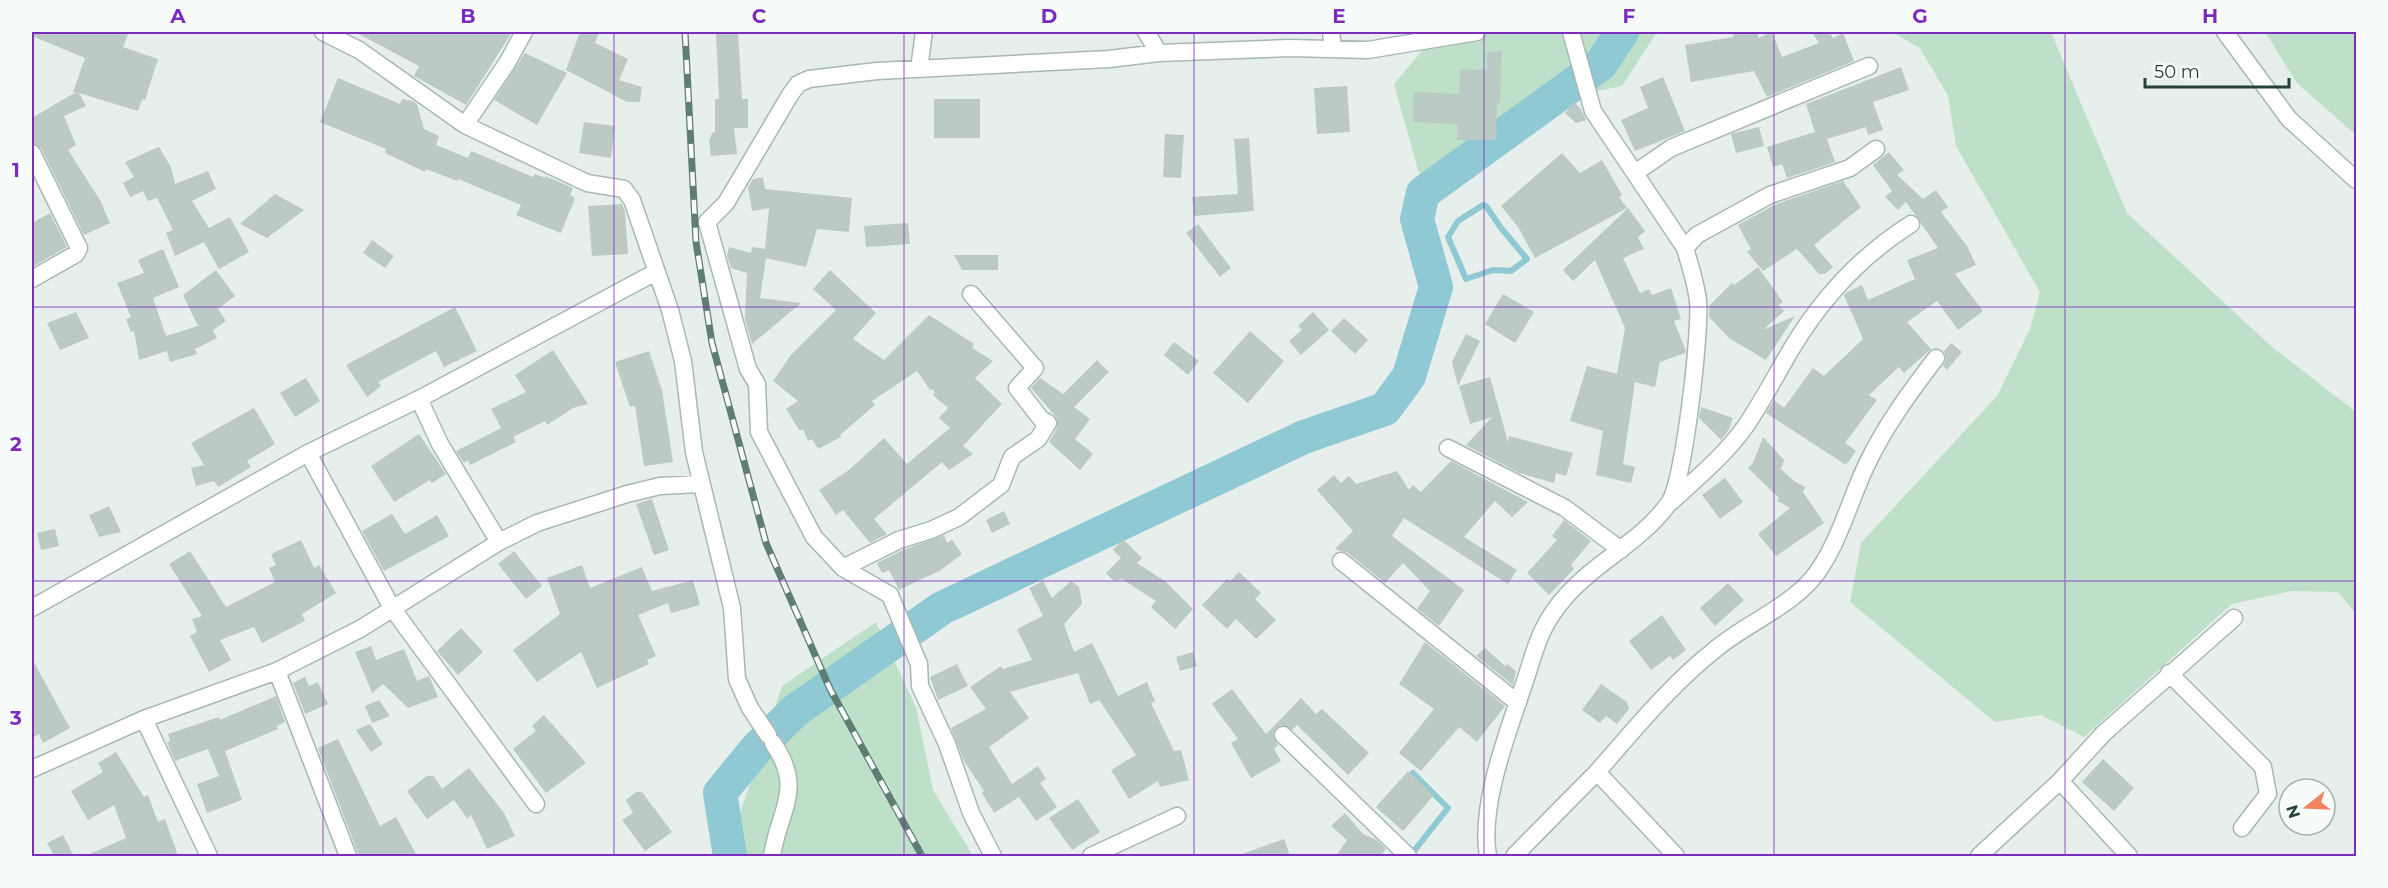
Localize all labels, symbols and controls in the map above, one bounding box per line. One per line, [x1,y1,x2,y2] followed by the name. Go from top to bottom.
[169,4,186,28] text: A
[460,4,476,28] text: B
[752,4,767,28] text: C
[1041,4,1057,28] text: D
[1332,4,1346,28] text: E
[1623,4,1636,28] text: F
[1912,4,1928,28] text: G
[2202,4,2218,28] text: H
[2145,51,2289,89] scale bar
[2154,61,2200,83] text: 50 m
[12,158,20,182] text: 1
[10,432,22,456] text: 2
[9,706,22,730] text: 3
[2277,777,2337,837] north arrow
[2282,802,2304,821] text: N

